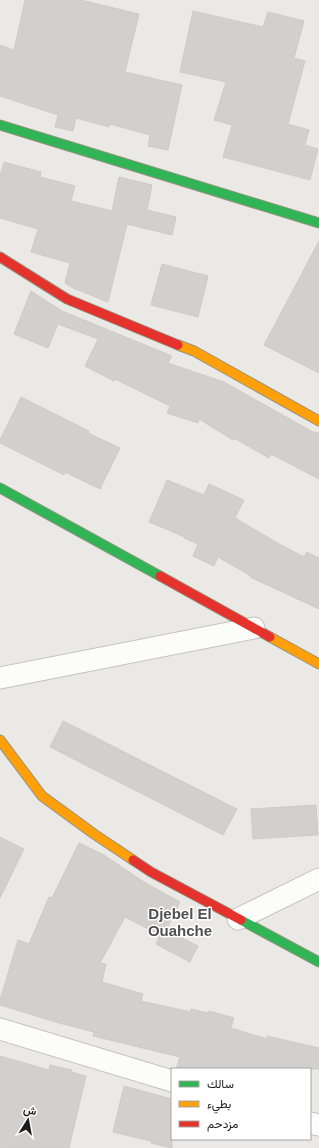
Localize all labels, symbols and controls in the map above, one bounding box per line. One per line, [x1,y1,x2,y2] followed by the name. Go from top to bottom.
[148,905,212,939] district label: Djebel El Ouahche
[171,1068,311,1140] legend
[207,1077,234,1091] text: سالك
[207,1097,231,1114] text: بطيء
[8,1100,48,1140] north arrow
[22,1103,38,1118] text: ش
[207,1117,238,1132] text: مزدحم

